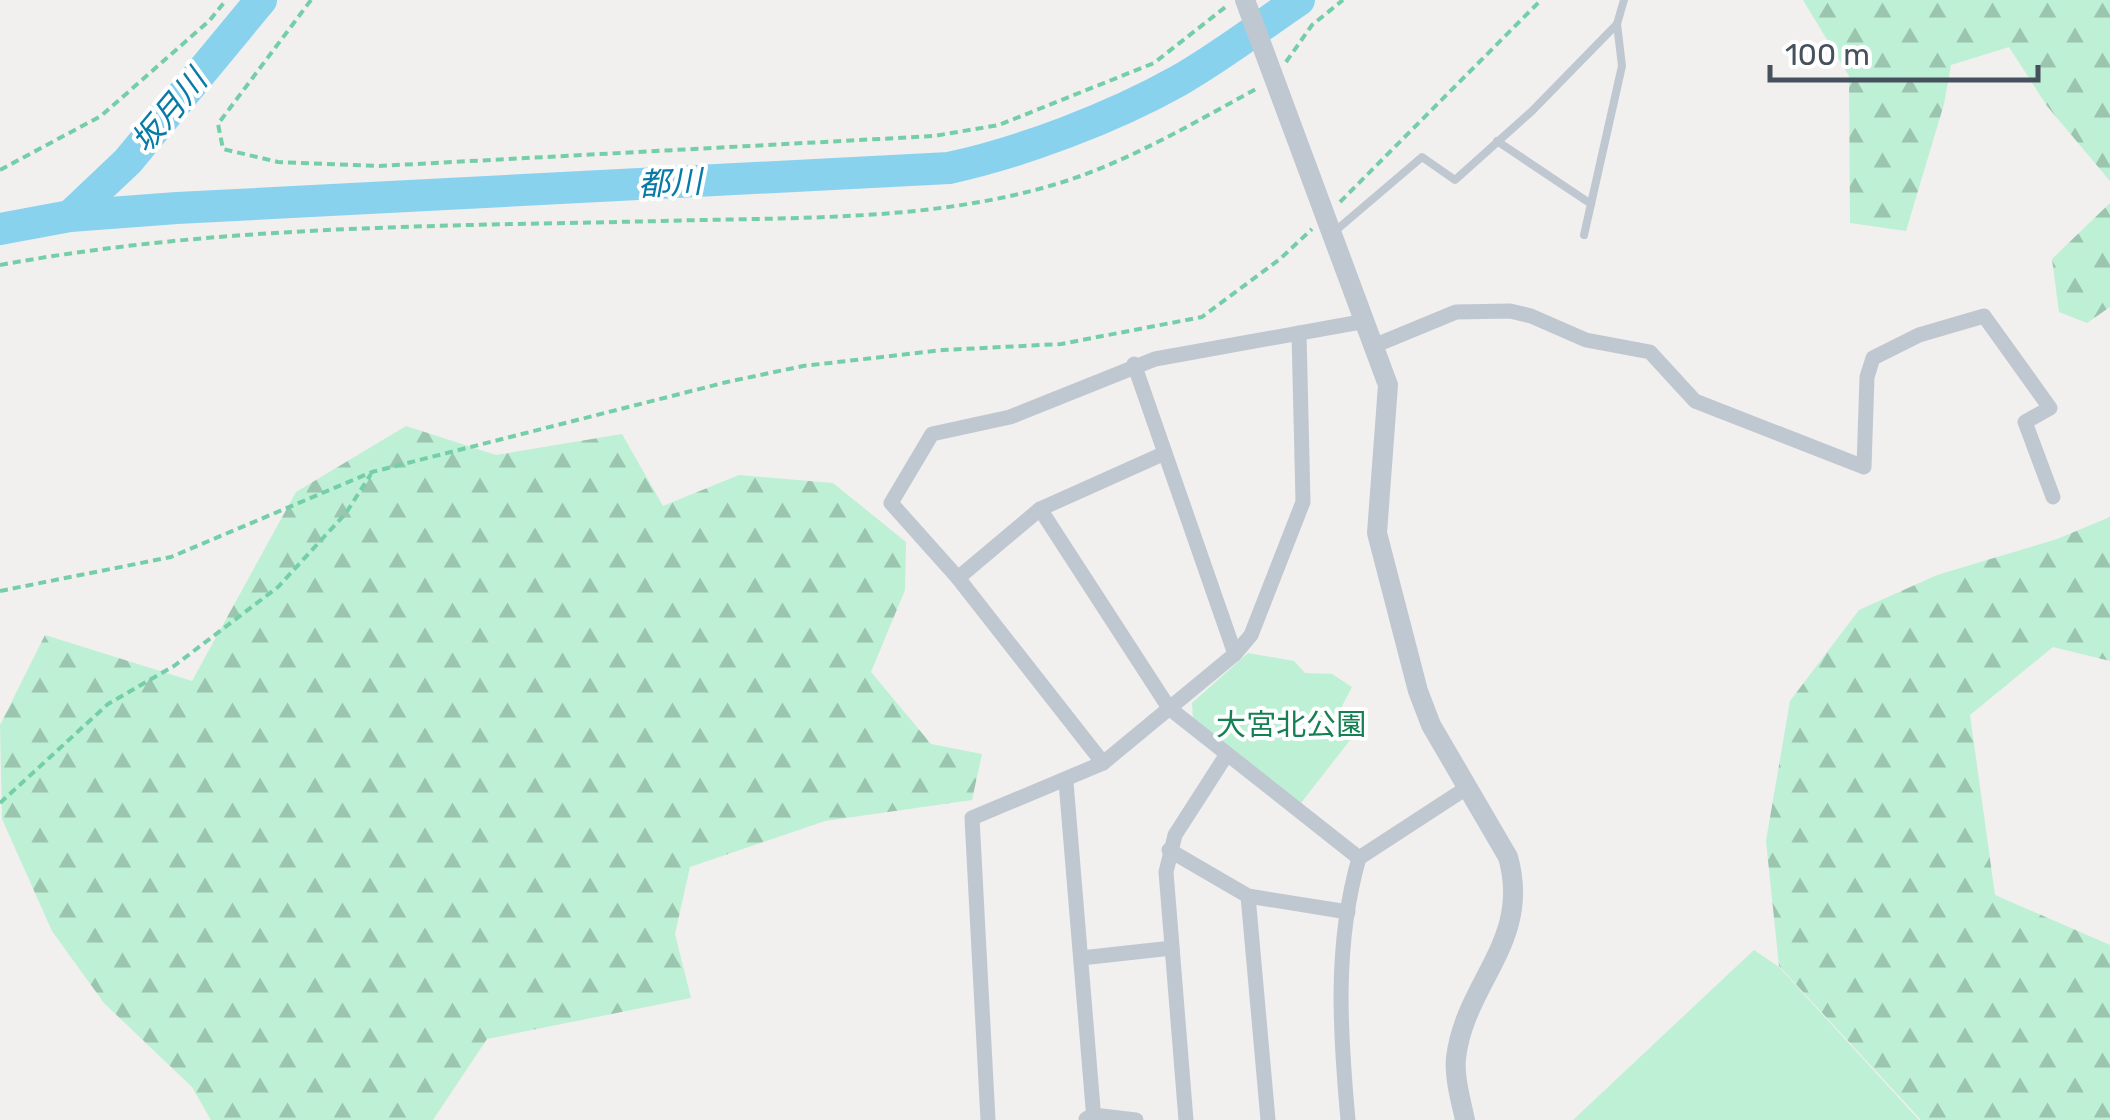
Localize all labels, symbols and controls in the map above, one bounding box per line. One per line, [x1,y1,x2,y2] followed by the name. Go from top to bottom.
[1770,20,2038,82] scale bar
[1785,37,1870,73] text: 100 m
[124,60,216,160] water label: 坂月川
[637,162,706,204] water label: 都川
[1216,707,1366,743] park label: 大宮北公園

